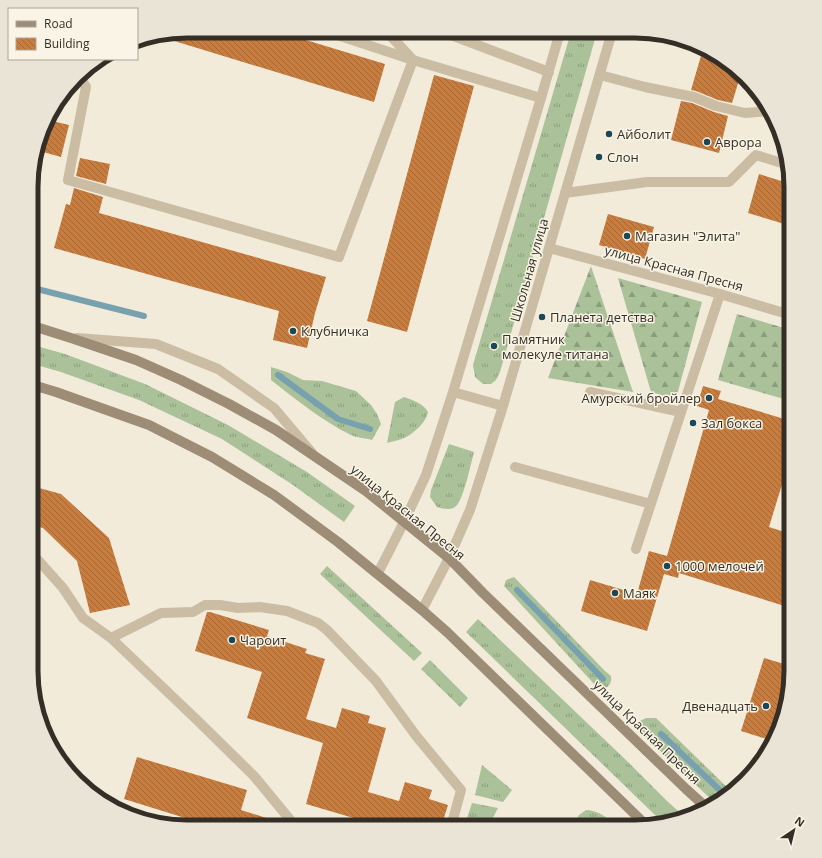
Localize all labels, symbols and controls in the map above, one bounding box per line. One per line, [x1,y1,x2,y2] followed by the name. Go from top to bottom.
[8,8,138,60] legend
[44,15,73,32] text: Road
[44,35,90,52] text: Building
[617,125,671,143] place label: Айболит
[604,129,614,139] marker: Айболит
[715,133,762,151] place label: Аврора
[702,137,712,147] marker: Аврора
[607,148,639,166] place label: Слон
[594,152,604,162] marker: Слон
[506,216,552,324] street label: Школьная улица
[635,227,741,245] place label: Магазин "Элита"
[622,231,632,241] marker: Магазин "Элита"
[603,241,745,295] street label: улица Красная Пресня
[550,308,654,326] place label: Планета детства
[537,312,547,322] marker: Планета детства
[301,322,369,340] place label: Клубничка
[288,326,298,336] marker: Клубничка
[502,330,609,363] place label: Памятник молекуле титана
[489,341,499,351] marker: Памятник молекуле титана
[581,389,701,407] place label: Амурский бройлер
[704,393,714,403] marker: Амурский бройлер
[701,414,762,432] place label: Зал бокса
[688,418,698,428] marker: Зал бокса
[347,460,469,564] street label: улица Красная Пресня
[675,557,764,575] place label: 1000 мелочей
[662,561,672,571] marker: 1000 мелочей
[623,584,656,602] place label: Маяк
[610,588,620,598] marker: Маяк
[240,631,286,649] place label: Чароит
[227,635,237,645] marker: Чароит
[589,676,705,788] street label: улица Красная Пресня
[682,697,758,715] place label: Двенадцать
[761,701,771,711] marker: Двенадцать
[774,810,814,850] north arrow
[792,813,808,830] text: N

